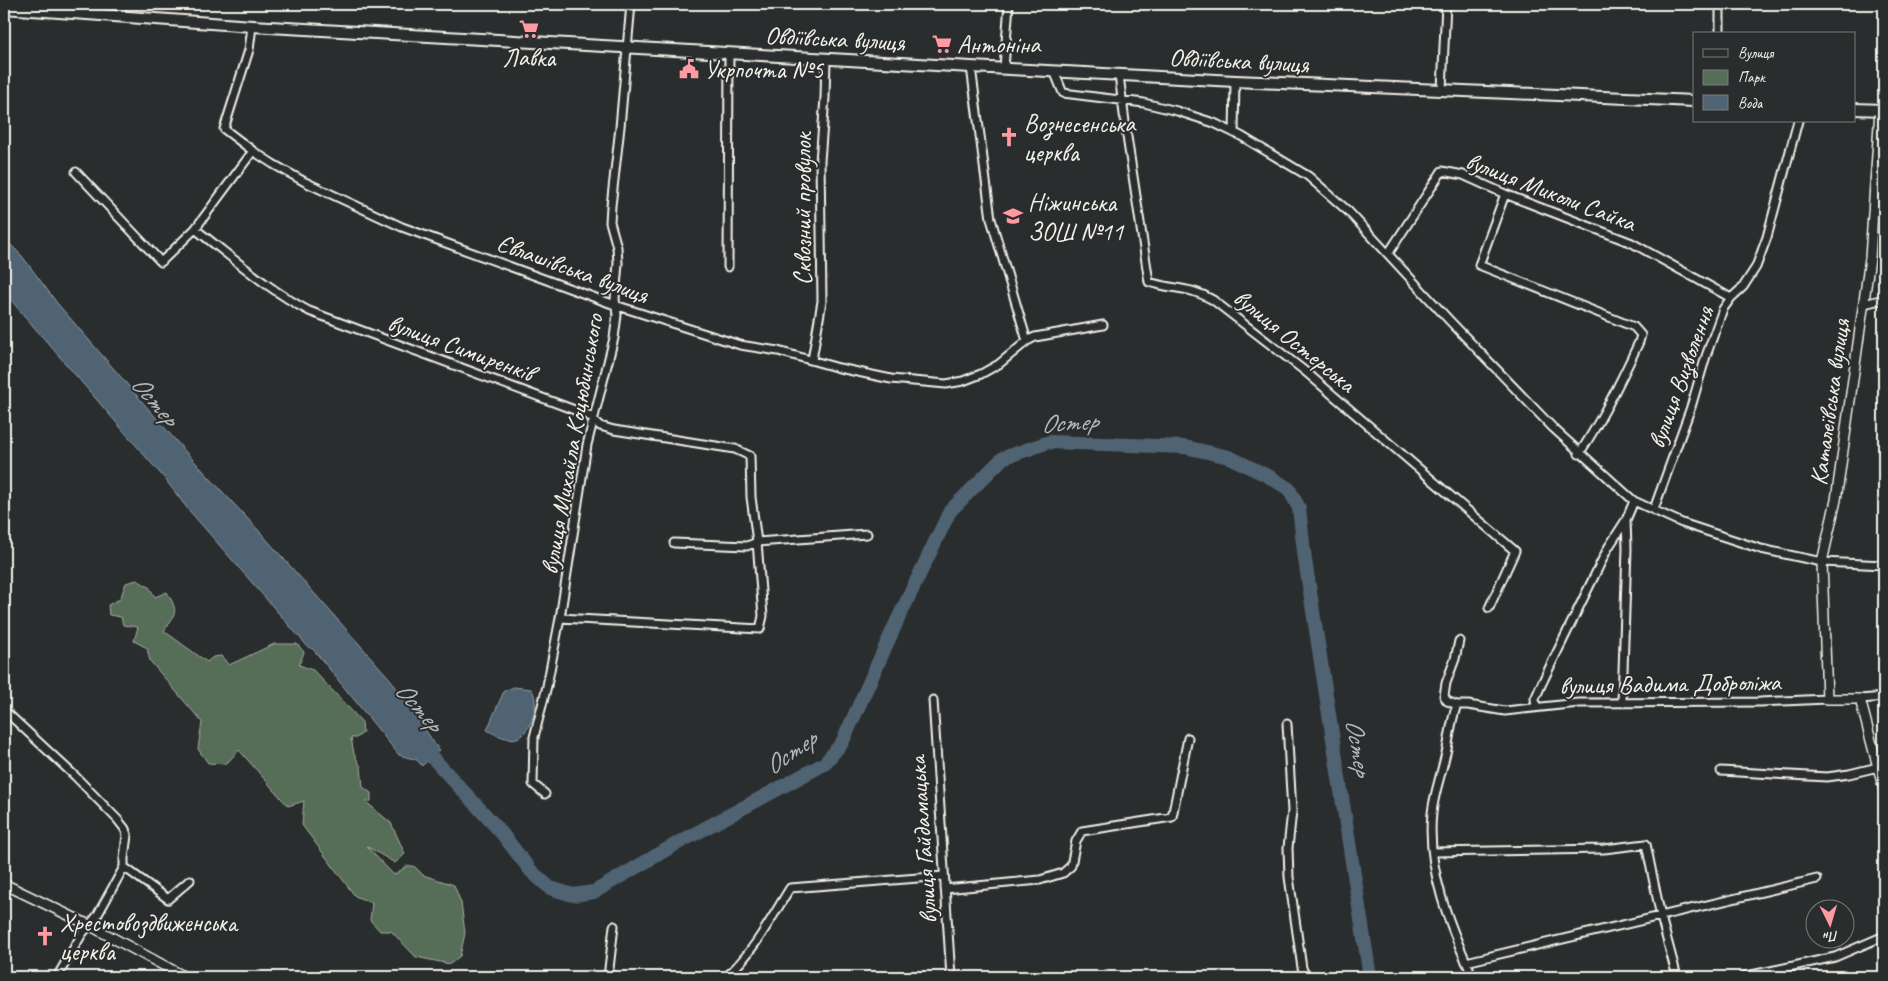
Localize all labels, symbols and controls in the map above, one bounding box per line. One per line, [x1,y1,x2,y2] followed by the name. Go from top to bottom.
[518,18,540,40] supermarket icon: Лавка
[764,19,906,59] street label: Овдіївська вулиця
[957,29,1042,61] place label: Антоніна
[1693,32,1856,122] legend
[931,33,953,55] supermarket icon: Антоніна
[1168,41,1310,81] street label: Овдіївська вулиця
[503,42,557,74] place label: Лавка
[1738,44,1775,63] text: Вулиця
[704,54,825,86] place label: Укрпочта №5
[678,58,700,80] public building icon: Укрпочта №5
[1738,68,1766,87] text: Парк
[1738,94,1763,113] text: Вода
[1024,108,1137,169] place label: Вознесенська церква
[998,126,1020,148] church icon: Вознесенська церква
[787,131,819,285] street label: Сквозний провулок
[1461,145,1642,240] street label: вулиця Миколи Сайка
[1028,187,1125,248] place label: Ніжинська ЗОШ №11
[1002,205,1024,227] school or university icon: Ніжинська ЗОШ №11
[493,227,653,311] street label: Євлашівська вулиця
[1227,282,1363,401] street label: вулиця Остерська
[1640,301,1723,453] street label: вулиця Визволення
[383,307,544,391] street label: вулиця Симиренків
[533,310,611,577] street label: вулиця Михайла Коцюбинського
[1802,316,1858,487] street label: Каталеївська вулиця
[124,368,187,435] water label: Остер
[1040,404,1101,440] water label: Остер
[1559,666,1783,702] street label: вулиця Вадима Доброліжа
[388,674,452,741] water label: Остер
[1338,717,1380,781] water label: Остер
[758,721,825,782] water label: Остер
[901,752,945,925] street label: вулиця Гайдамацька
[1806,898,1856,948] north arrow
[60,907,240,968] place label: Хрестовоздвиженська церква
[34,925,56,947] church icon: Хрестовоздвиженська церква
[1822,927,1839,946] text: Пн

